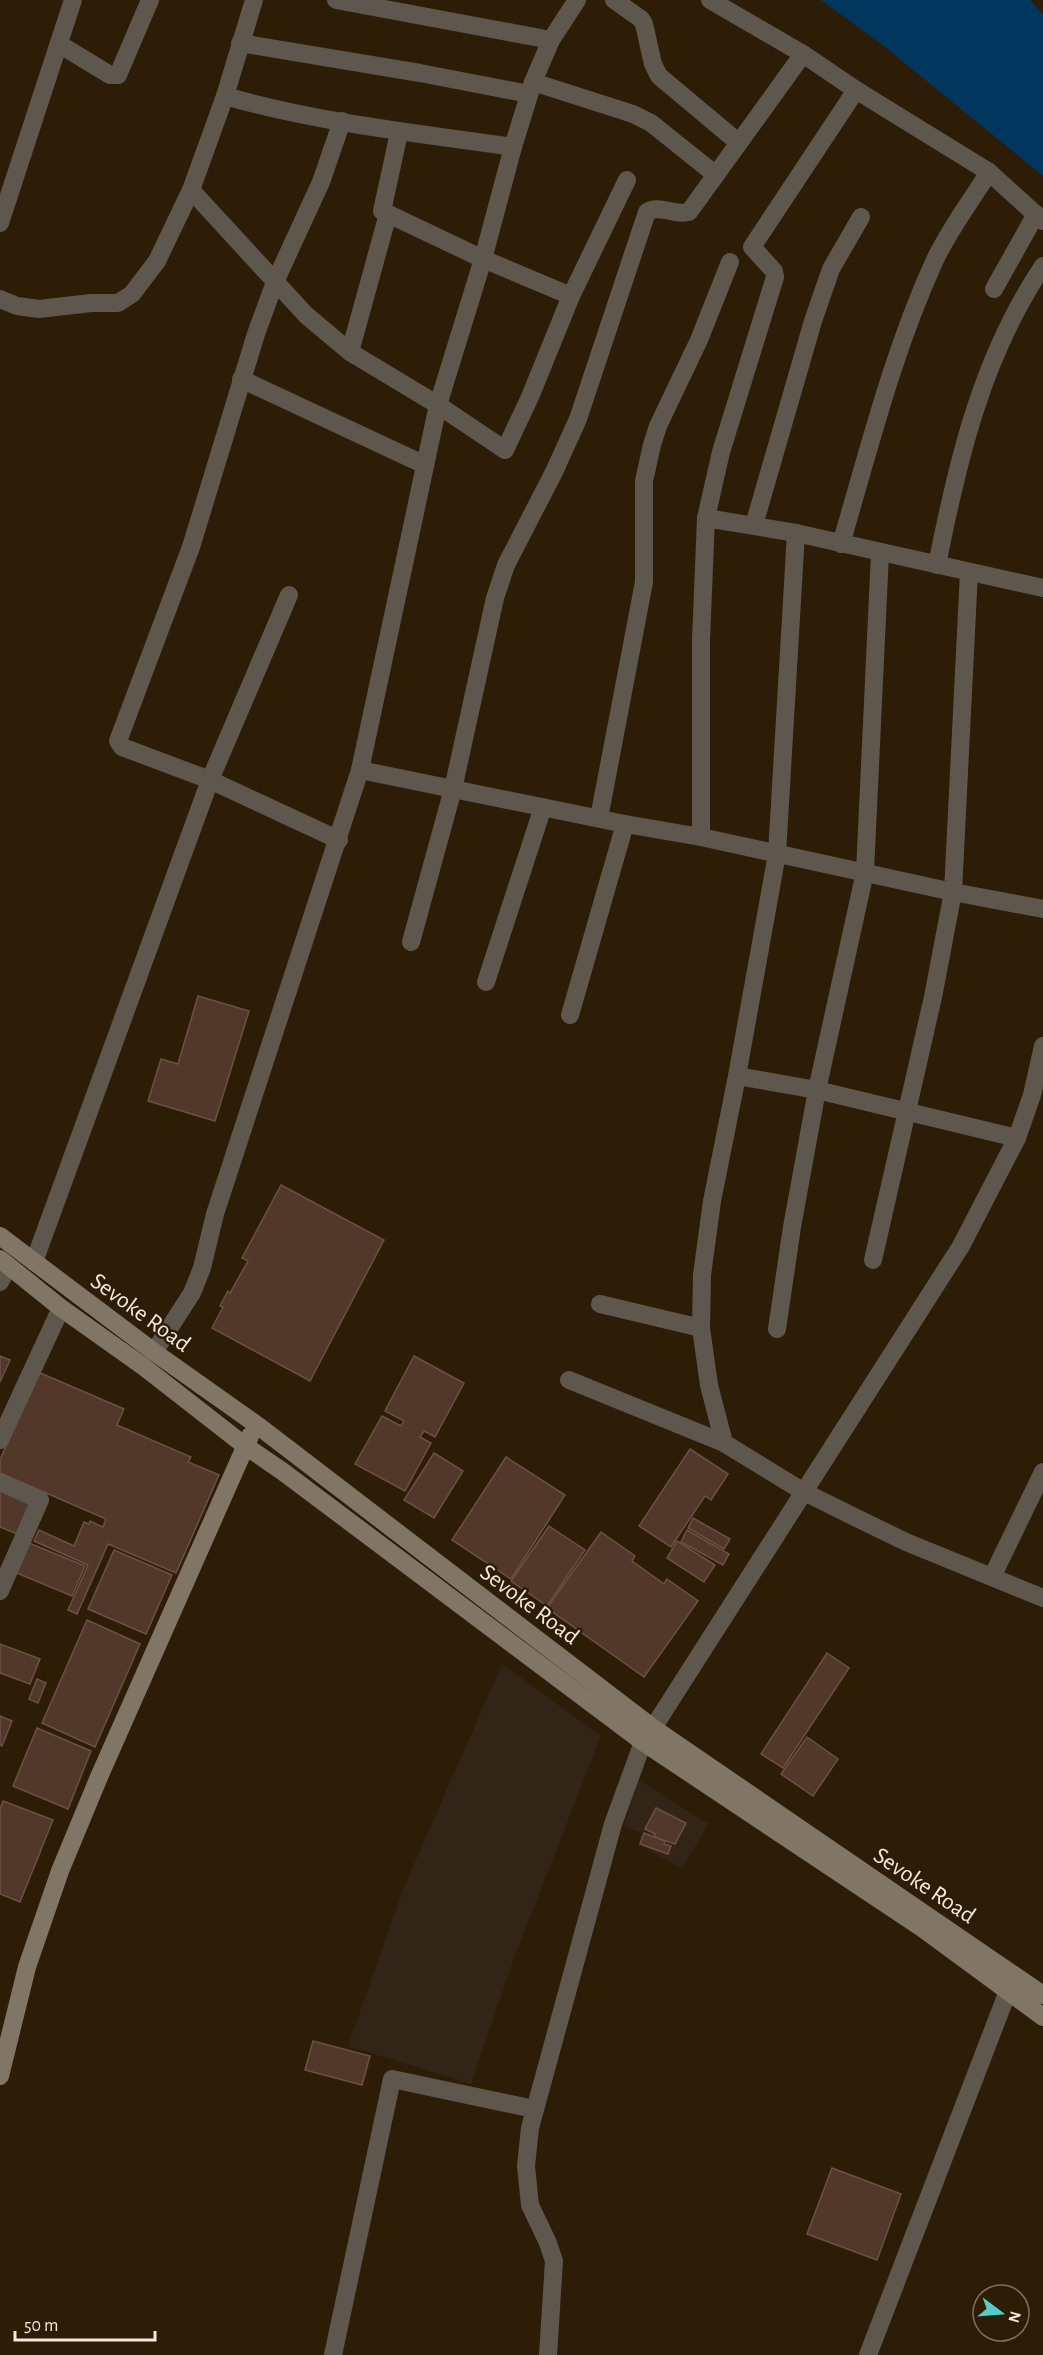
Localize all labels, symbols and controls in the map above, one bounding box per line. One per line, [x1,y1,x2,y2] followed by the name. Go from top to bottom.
[86,1269,195,1357] street label: Sevoke Road
[476,1560,583,1650] street label: Sevoke Road
[869,1843,980,1928] street label: Sevoke Road
[971,2283,1031,2343] north arrow
[15,2304,154,2342] scale bar
[1005,2309,1024,2324] text: N
[24,2317,58,2335] text: 50 m

